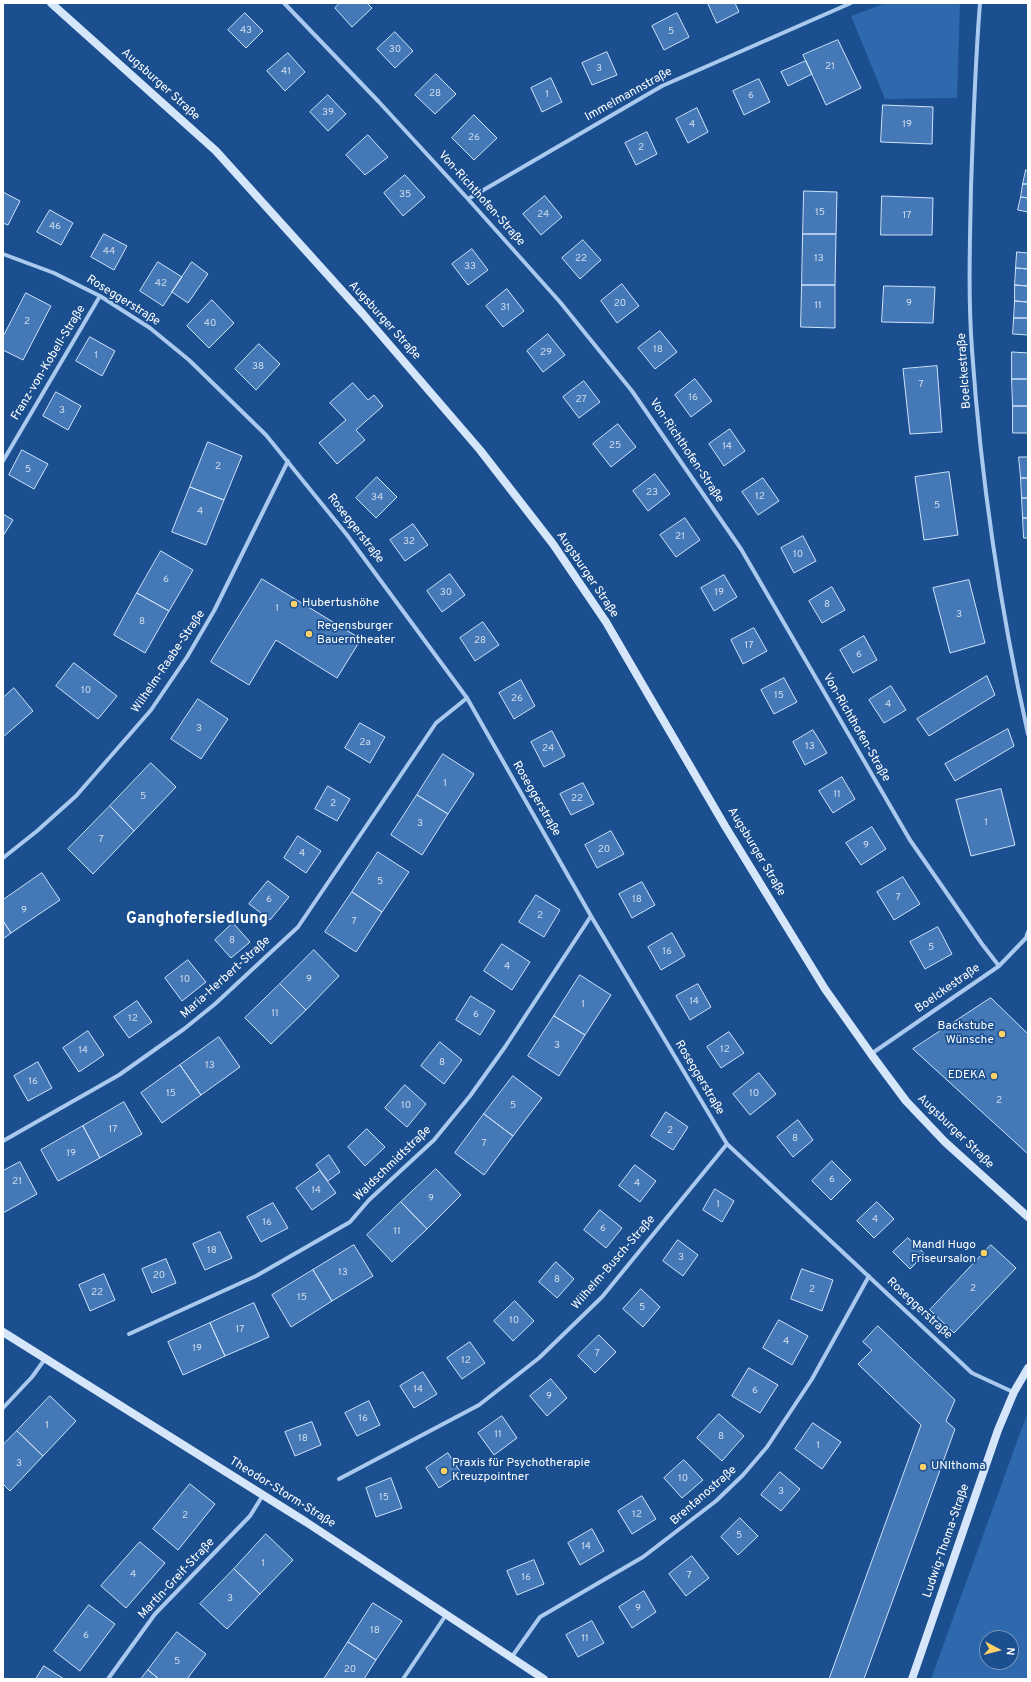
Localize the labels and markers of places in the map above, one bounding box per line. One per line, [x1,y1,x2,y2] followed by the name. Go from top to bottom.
[302,597,379,611] place label: Hubertushöhe
[289,599,299,609] marker: Hubertushöhe
[317,620,395,648] place label: Regensburger Bauerntheater
[304,629,314,639] marker: Regensburger Bauerntheater
[938,1020,994,1048] place label: Backstube Wünsche
[997,1029,1007,1039] marker: Backstube Wünsche
[948,1069,986,1083] place label: EDEKA
[989,1071,999,1081] marker: EDEKA
[911,1239,976,1267] place label: Mandl Hugo Friseursalon
[979,1248,989,1258] marker: Mandl Hugo Friseursalon
[452,1457,590,1485] place label: Praxis für Psychotherapie Kreuzpointner
[931,1460,986,1474] place label: UNIthoma
[918,1462,928,1472] marker: UNIthoma
[439,1466,449,1476] marker: Praxis für Psychotherapie Kreuzpointner

